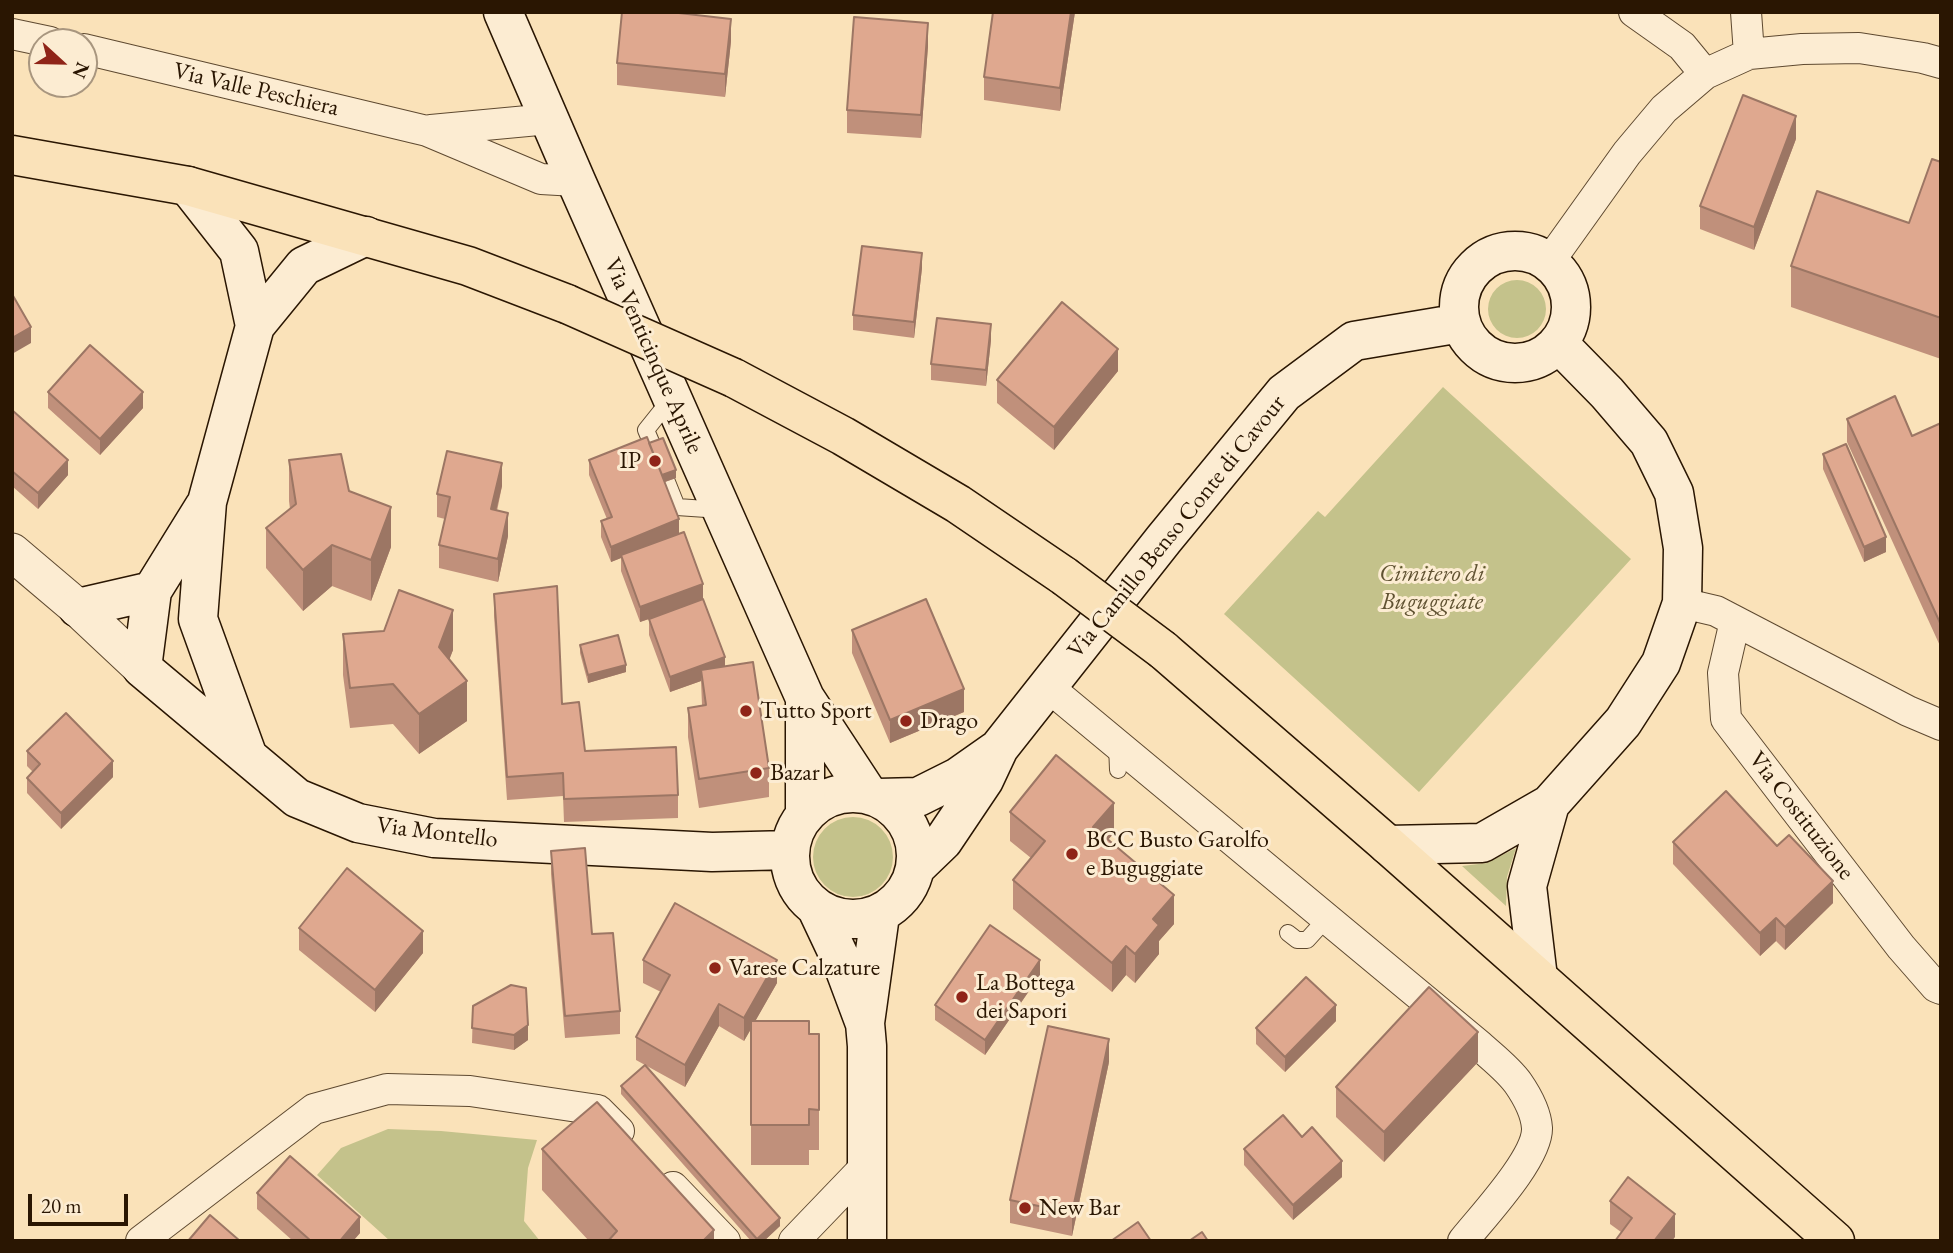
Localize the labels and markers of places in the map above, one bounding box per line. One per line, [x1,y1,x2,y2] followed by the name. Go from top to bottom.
[620,447,641,475] place label: IP
[647,453,663,469] marker: IP
[760,697,872,725] place label: Tutto Sport
[738,703,754,719] marker: Tutto Sport
[920,707,978,735] place label: Drago
[898,713,914,729] marker: Drago
[770,759,820,787] place label: Bazar
[748,765,764,781] marker: Bazar
[1086,826,1269,882] place label: BCC Busto Garolfo e Buguggiate
[1064,846,1080,862] marker: BCC Busto Garolfo e Buguggiate
[729,954,880,982] place label: Varese Calzature
[707,960,723,976] marker: Varese Calzature
[976,969,1075,1025] place label: La Bottega dei Sapori
[954,989,970,1005] marker: La Bottega dei Sapori
[1039,1194,1120,1222] place label: New Bar
[1017,1200,1033,1216] marker: New Bar

